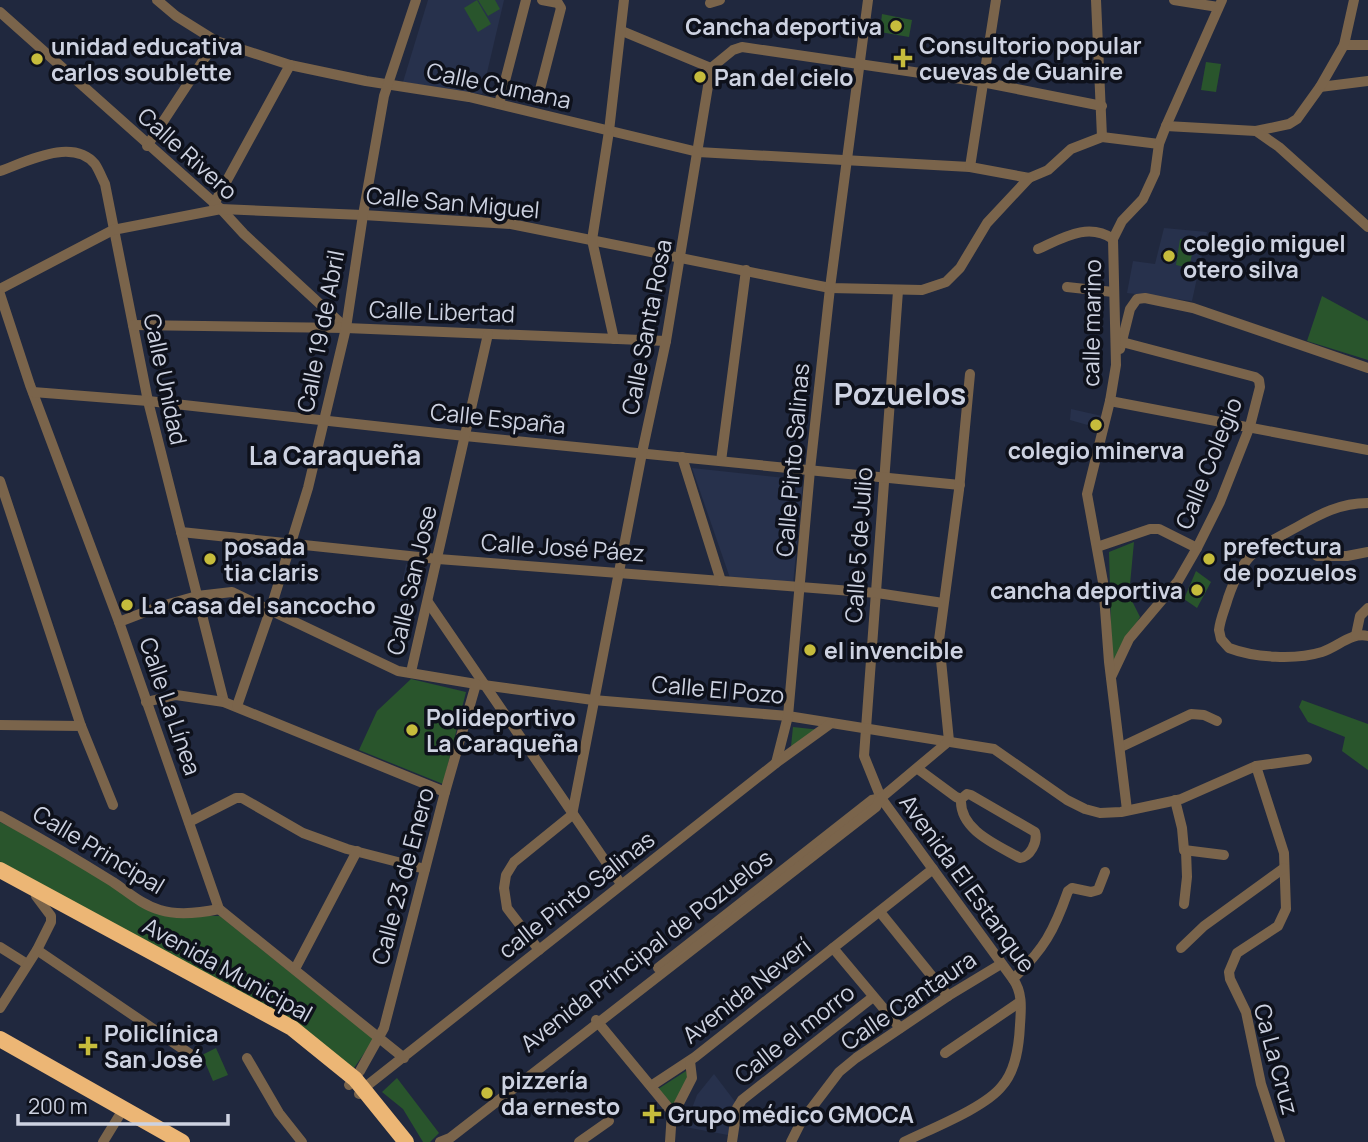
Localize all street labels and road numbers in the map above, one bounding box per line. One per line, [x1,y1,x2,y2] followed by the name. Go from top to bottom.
[424,54,574,116] street label: Calle Cumana
[131,100,245,206] street label: Calle Rivero
[365,178,541,226] street label: Calle San Miguel
[613,237,679,417] street label: Calle Santa Rosa
[289,247,351,415] street label: Calle 19 de Abril
[1074,259,1108,387] street label: calle marino
[368,292,516,330] street label: Calle Libertad
[136,311,196,447] street label: Calle Unidad
[768,362,816,558] street label: Calle Pinto Salinas
[1167,392,1249,534] street label: Calle Colegio
[429,395,567,441] street label: Calle España
[837,466,879,624] street label: Calle 5 de Julio
[378,502,444,658] street label: Calle San Jose
[480,525,646,569] street label: Calle José Páez
[132,633,210,779] street label: Calle La Línea
[650,667,786,711] street label: Calle El Pozo
[363,784,441,968] street label: Calle 23 de Enero
[893,788,1043,978] street label: Avenida El Estanque
[27,797,171,901] street label: Calle Principal
[491,823,661,965] street label: calle Pinto Salinas
[513,841,779,1059] street label: Avenida Principal de Pozuelos
[137,909,319,1029] street label: Avenida Municipal
[675,930,817,1050] street label: Avenida Neverí
[834,943,982,1057] street label: Calle Cantaura
[727,976,861,1090] street label: Calle el morro
[1247,1000,1307,1118] street label: Ca La Cruz

